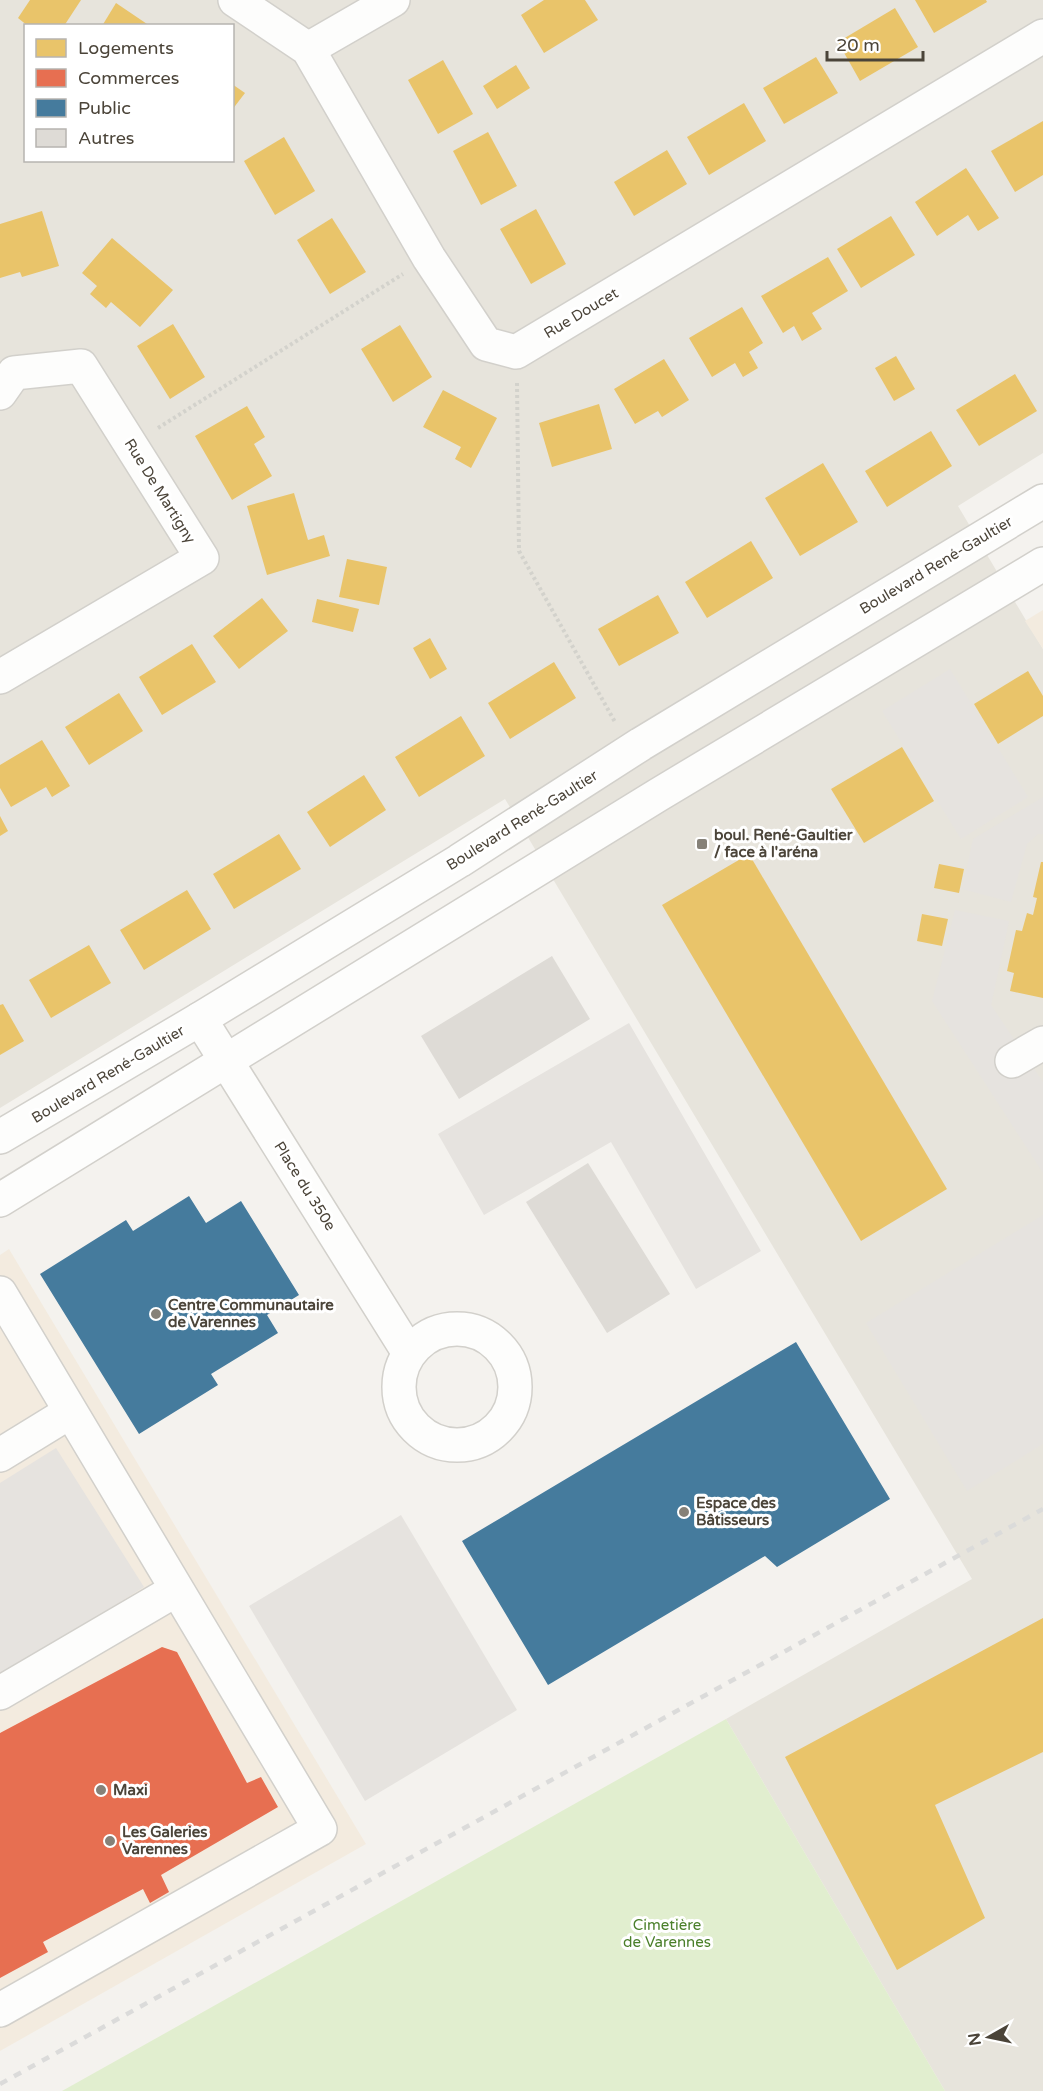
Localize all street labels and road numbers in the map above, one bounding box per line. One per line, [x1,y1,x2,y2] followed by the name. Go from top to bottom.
[541,284,622,342] street label: Rue Doucet
[121,435,199,547] street label: Rue De Martigny
[856,512,1016,618] street label: Boulevard René-Gaultier
[443,766,601,874] street label: Boulevard René-Gaultier
[28,1021,188,1127] street label: Boulevard René-Gaultier
[270,1138,340,1234] street label: Place du 350e

